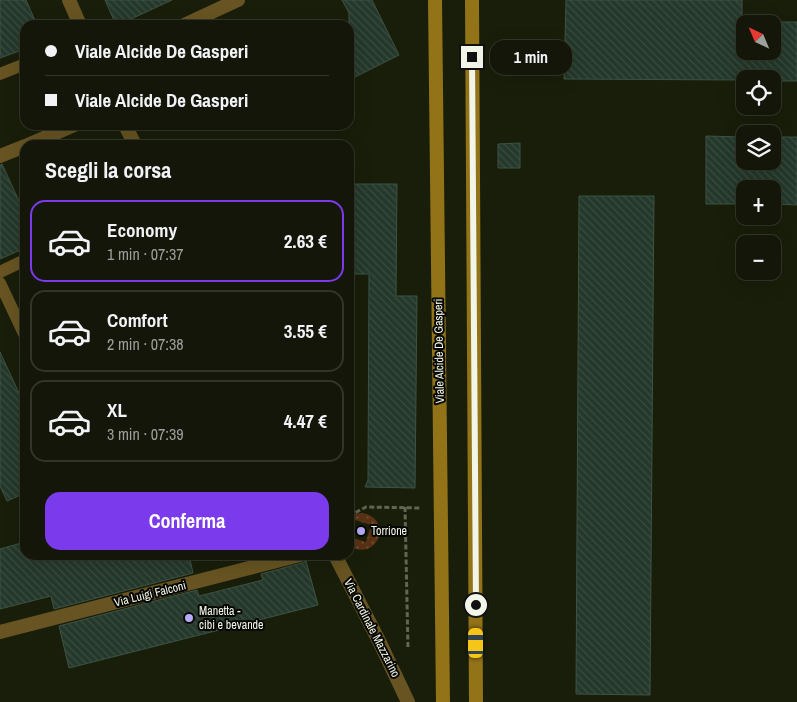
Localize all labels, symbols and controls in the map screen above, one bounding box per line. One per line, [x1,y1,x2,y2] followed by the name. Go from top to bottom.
[736,15,781,60] north arrow
[736,15,781,280] map controls
[75,38,248,64] text: Viale Alcide De Gasperi
[490,40,572,74] callout: 1 min
[461,46,483,68] route end
[514,46,548,68] text: 1 min
[736,70,781,115] button: locate
[75,87,248,113] text: Viale Alcide De Gasperi
[736,125,781,170] button: layers
[45,155,171,185] text: Scegli la corsa
[736,180,781,225] button: +
[107,217,177,243] text: Economy
[47,219,92,264] icon: car
[284,228,327,254] text: 2.63 €
[736,235,781,280] button: −
[107,243,184,265] text: 1 min · 07:37
[430,298,448,404] street label: Viale Alcide De Gasperi
[107,307,168,333] text: Comfort
[47,309,92,354] icon: car
[284,318,327,344] text: 3.55 €
[107,333,184,355] text: 2 min · 07:38
[107,397,127,423] text: XL
[47,399,92,444] icon: car
[284,408,327,434] text: 4.47 €
[107,423,184,445] text: 3 min · 07:39
[45,492,329,550] button: Conferma
[371,523,407,539] place label: Torrione
[355,525,367,537] marker: Torrione
[340,576,404,680] street label: Via Cardinale Mazzarino
[112,577,188,611] street label: Via Luigi Falconi
[465,594,487,616] route start
[199,603,264,633] place label: Manetta - cibi e bevande
[183,612,195,624] marker: Manetta - cibi e bevande
[468,628,483,658] car

